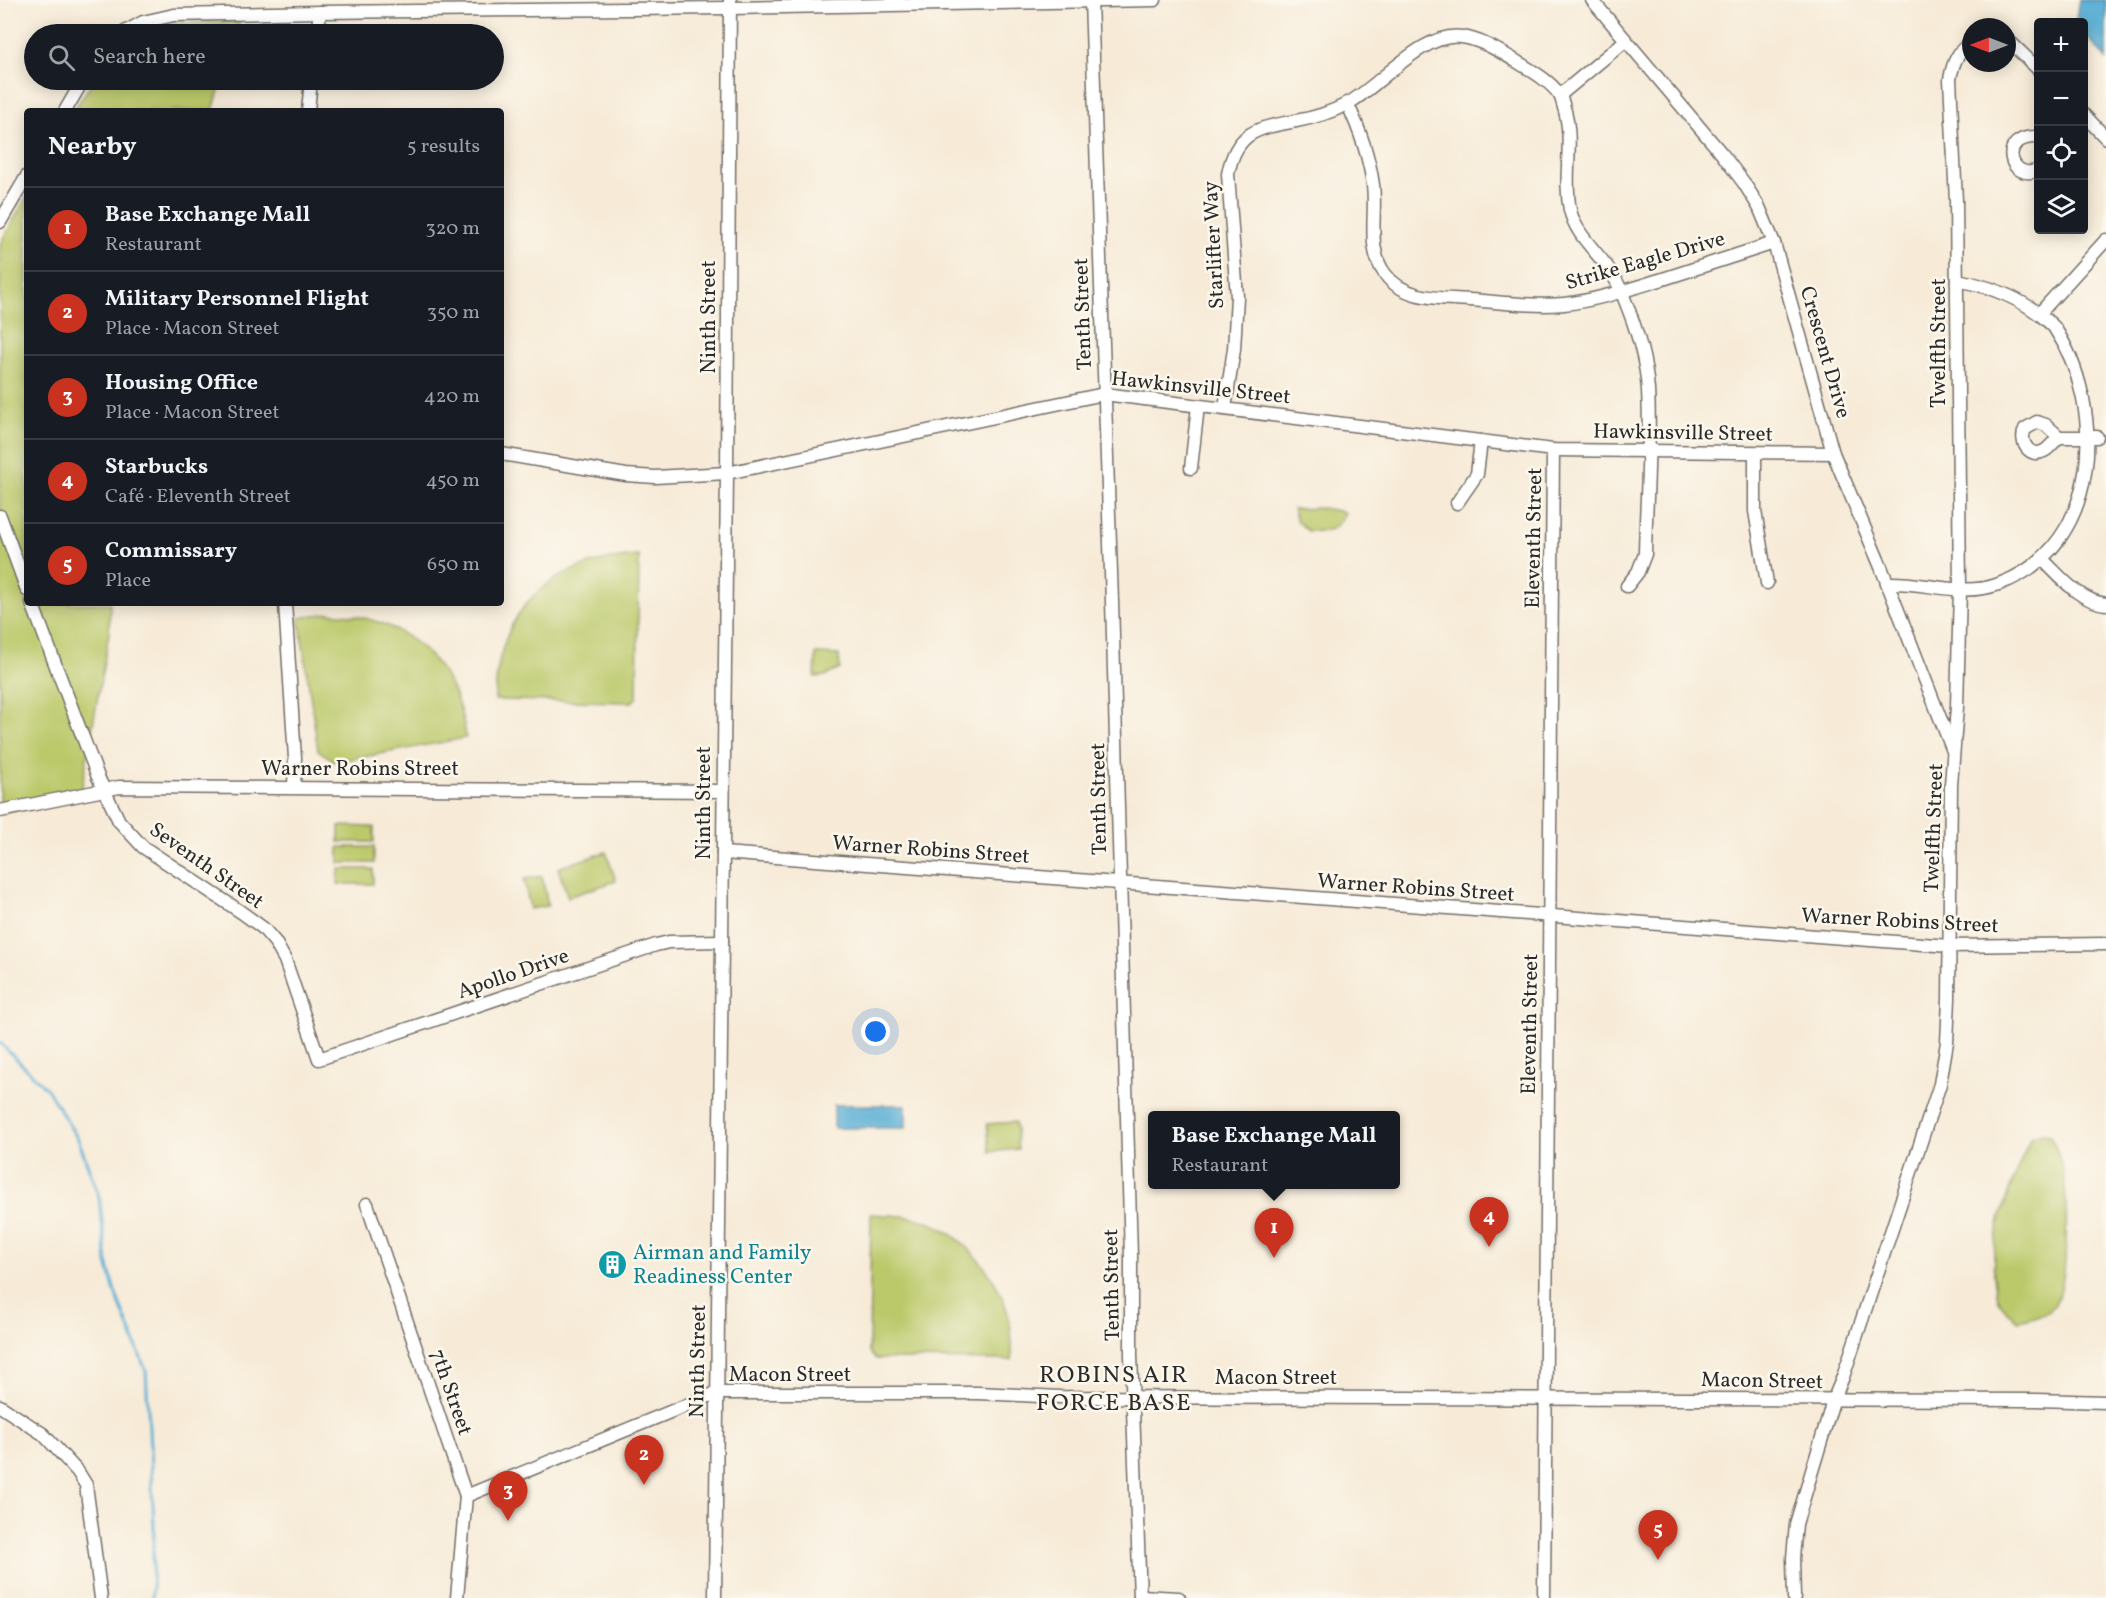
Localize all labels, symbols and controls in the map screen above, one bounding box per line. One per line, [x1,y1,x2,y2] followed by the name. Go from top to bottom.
[1962,18,2016,72] north arrow
[2034,18,2088,234] map controls
[2034,18,2088,72] button: +
[24,24,504,90] search box
[45,41,78,74] icon: search
[93,42,206,73] text: Search here
[2034,72,2088,126] button: −
[2034,126,2088,180] button: locate
[48,129,137,165] text: Nearby
[407,133,480,161] text: 5 results
[1197,180,1232,310] street label: Starlifter Way
[2034,180,2088,234] button: layers
[105,200,310,231] text: Base Exchange Mall
[63,215,72,243] text: 1
[425,215,480,243] text: 320 m
[1562,225,1729,298] street label: Strike Eagle Drive
[105,231,202,259] text: Restaurant
[1067,257,1100,371] street label: Tenth Street
[695,260,724,374] street label: Ninth Street
[1925,278,1954,408] street label: Twelfth Street
[1792,283,1857,422] street label: Crescent Drive
[105,284,369,315] text: Military Personnel Flight
[62,299,73,327] text: 2
[427,299,480,327] text: 350 m
[105,315,279,343] text: Place · Macon Street
[1110,365,1292,412] street label: Hawkinsville Street
[105,368,258,399] text: Housing Office
[62,383,73,411] text: 3
[424,383,480,411] text: 420 m
[105,399,279,427] text: Place · Macon Street
[1593,417,1773,450] street label: Hawkinsville Street
[105,452,208,483] text: Starbucks
[61,467,74,495] text: 4
[426,467,480,495] text: 450 m
[1519,467,1550,609] street label: Eleventh Street
[105,483,291,511] text: Café · Eleventh Street
[105,536,237,567] text: Commissary
[63,551,72,579] text: 5
[427,551,480,579] text: 650 m
[105,567,151,595] text: Place
[1084,743,1115,855] street label: Tenth Street
[690,746,719,860] street label: Ninth Street
[261,755,459,784] street label: Warner Robins Street
[1918,763,1951,893] street label: Twelfth Street
[143,816,269,916] street label: Seventh Street
[831,829,1031,872] street label: Warner Robins Street
[1316,867,1516,910] street label: Warner Robins Street
[1800,902,1999,941] street label: Warner Robins Street
[454,942,573,1007] street label: Apollo Drive
[1515,953,1546,1095] street label: Eleventh Street
[861,1017,890,1046] your location
[1148,1111,1400,1189] popup
[1171,1121,1377,1152] text: Base Exchange Mall
[1171,1152,1268,1180] text: Restaurant
[1470,1198,1508,1247] pin: 4
[1254,1208,1294,1258] pin: 1
[1097,1229,1128,1341] street label: Tenth Street
[633,1239,812,1292] place label: Airman and Family Readiness Center
[596,1248,628,1280] building icon: Airman and Family Readiness Center
[683,1304,714,1418] street label: Ninth Street
[422,1346,479,1439] street label: 7th Street
[1036,1359,1192,1421] district label: ROBINS AIR FORCE BASE
[729,1361,851,1390] street label: Macon Street
[1215,1364,1337,1393] street label: Macon Street
[1701,1366,1823,1397] street label: Macon Street
[624,1436,664,1485] pin: 2
[488,1472,528,1521] pin: 3
[1638,1510,1678,1560] pin: 5

